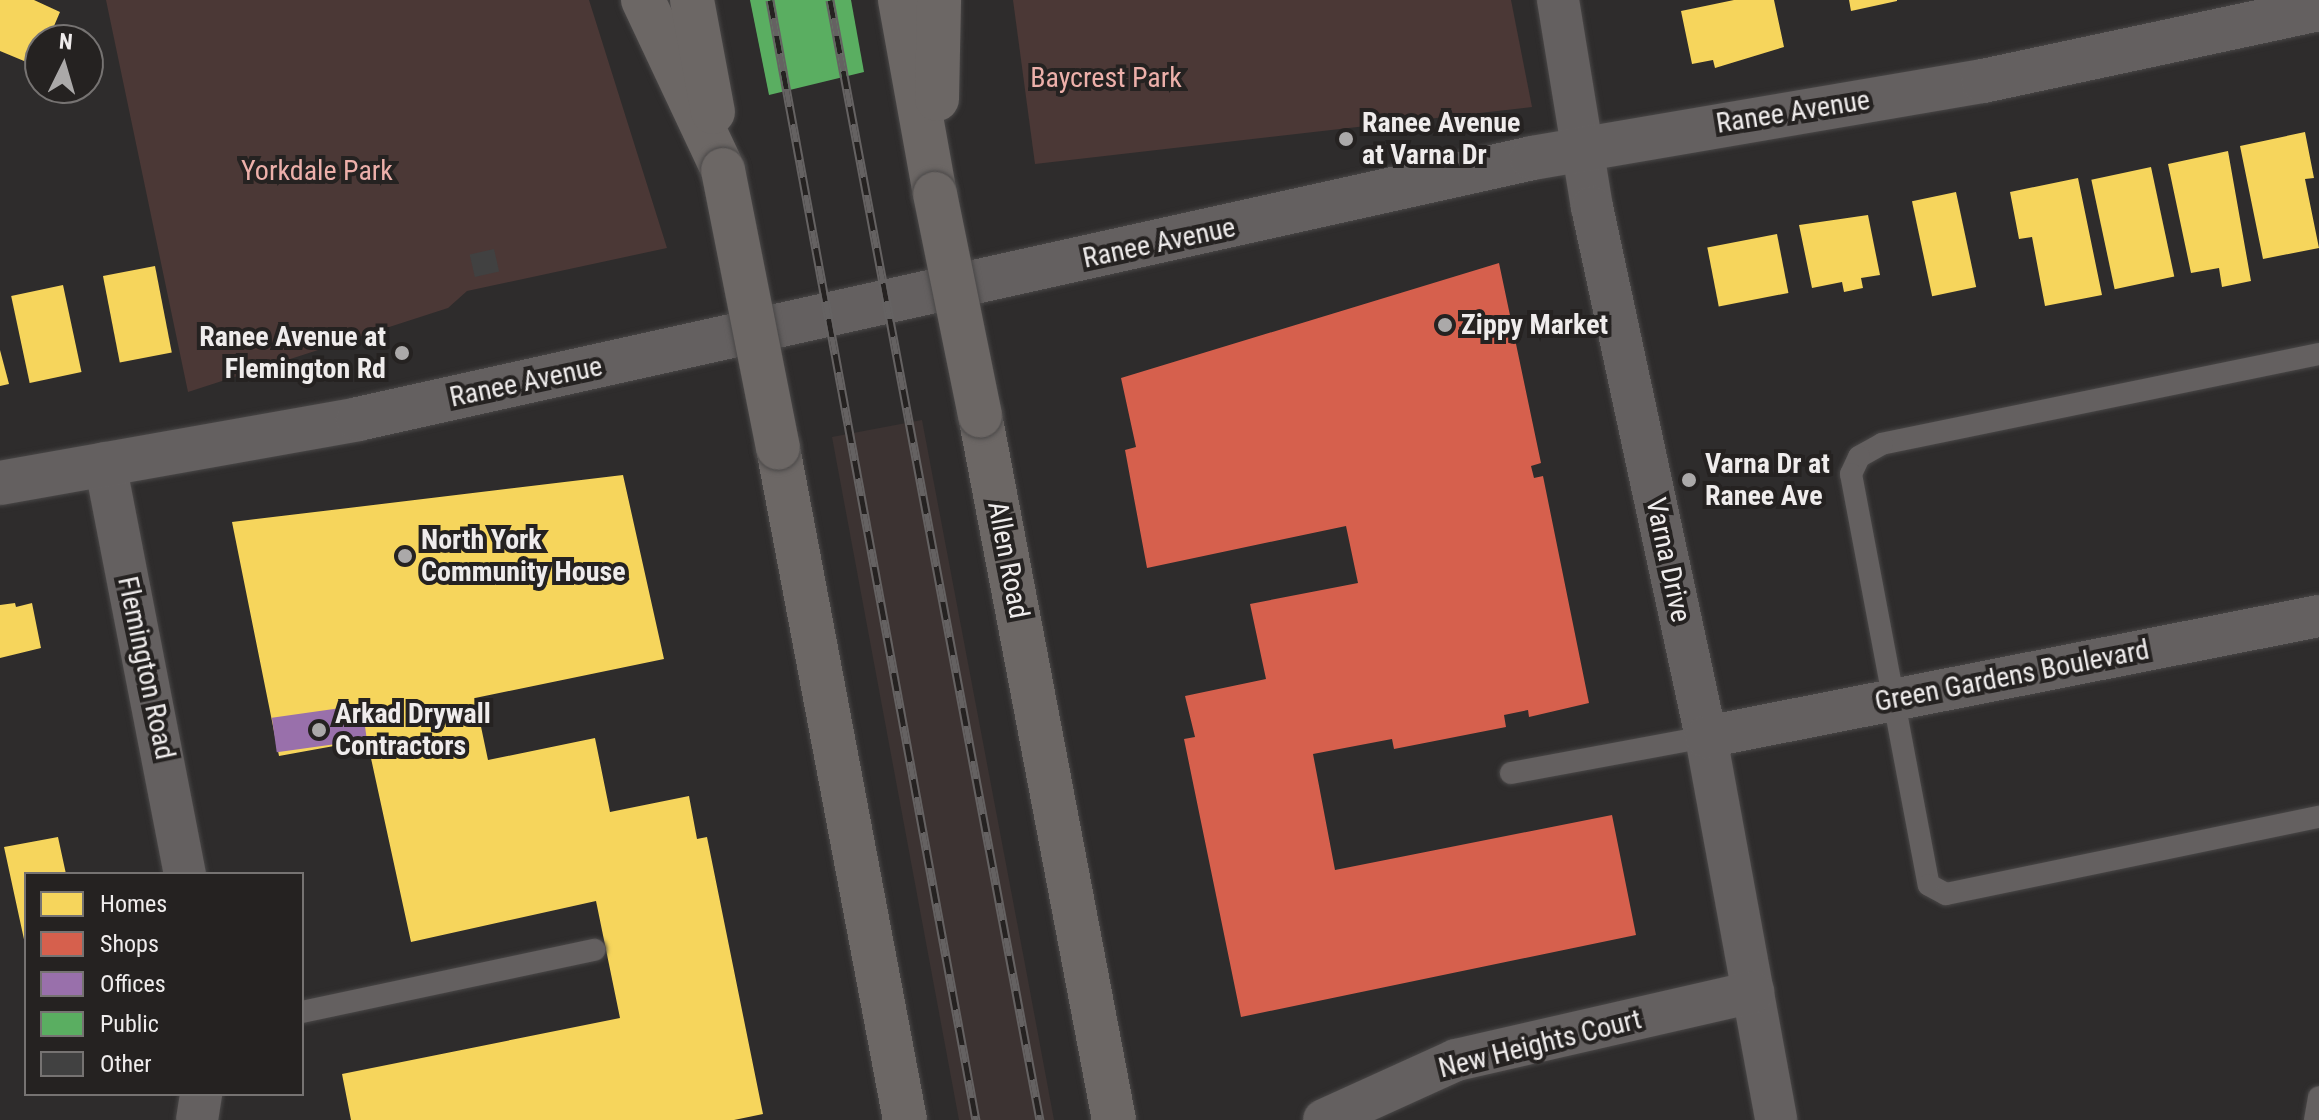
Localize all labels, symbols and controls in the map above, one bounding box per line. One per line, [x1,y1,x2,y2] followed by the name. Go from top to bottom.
[24,24,104,104] north arrow
[58,29,74,55] text: N
[1030,61,1182,95] park label: Baycrest Park
[1714,83,1872,141] street label: Ranee Avenue
[1362,106,1520,172] place label: Ranee Avenue at Varna Dr
[1337,130,1355,148] marker: Ranee Avenue at Varna Dr
[241,154,393,188] park label: Yorkdale Park
[1080,210,1238,276] street label: Ranee Avenue
[1461,308,1608,342] place label: Zippy Market
[1436,316,1454,334] marker: Zippy Market
[199,320,386,386] place label: Ranee Avenue at Flemington Rd
[393,344,411,362] marker: Ranee Avenue at Flemington Rd
[447,349,605,415] street label: Ranee Avenue
[1705,447,1830,513] place label: Varna Dr at Ranee Ave
[1680,471,1698,489] marker: Varna Dr at Ranee Ave
[1638,495,1698,625] street label: Varna Drive
[980,499,1036,621] street label: Allen Road
[421,523,626,589] place label: North York Community House
[396,547,414,565] marker: North York Community House
[110,573,182,763] street label: Flemington Road
[1872,633,2152,719] street label: Green Gardens Boulevard
[335,697,491,763] place label: Arkad Drywall Contractors
[310,721,328,739] marker: Arkad Drywall Contractors
[24,872,304,1096] legend
[100,890,167,918] text: Homes
[100,930,159,958] text: Shops
[100,970,166,998] text: Offices
[1435,1003,1645,1085] street label: New Heights Court
[100,1010,159,1038] text: Public
[100,1050,152,1078] text: Other

